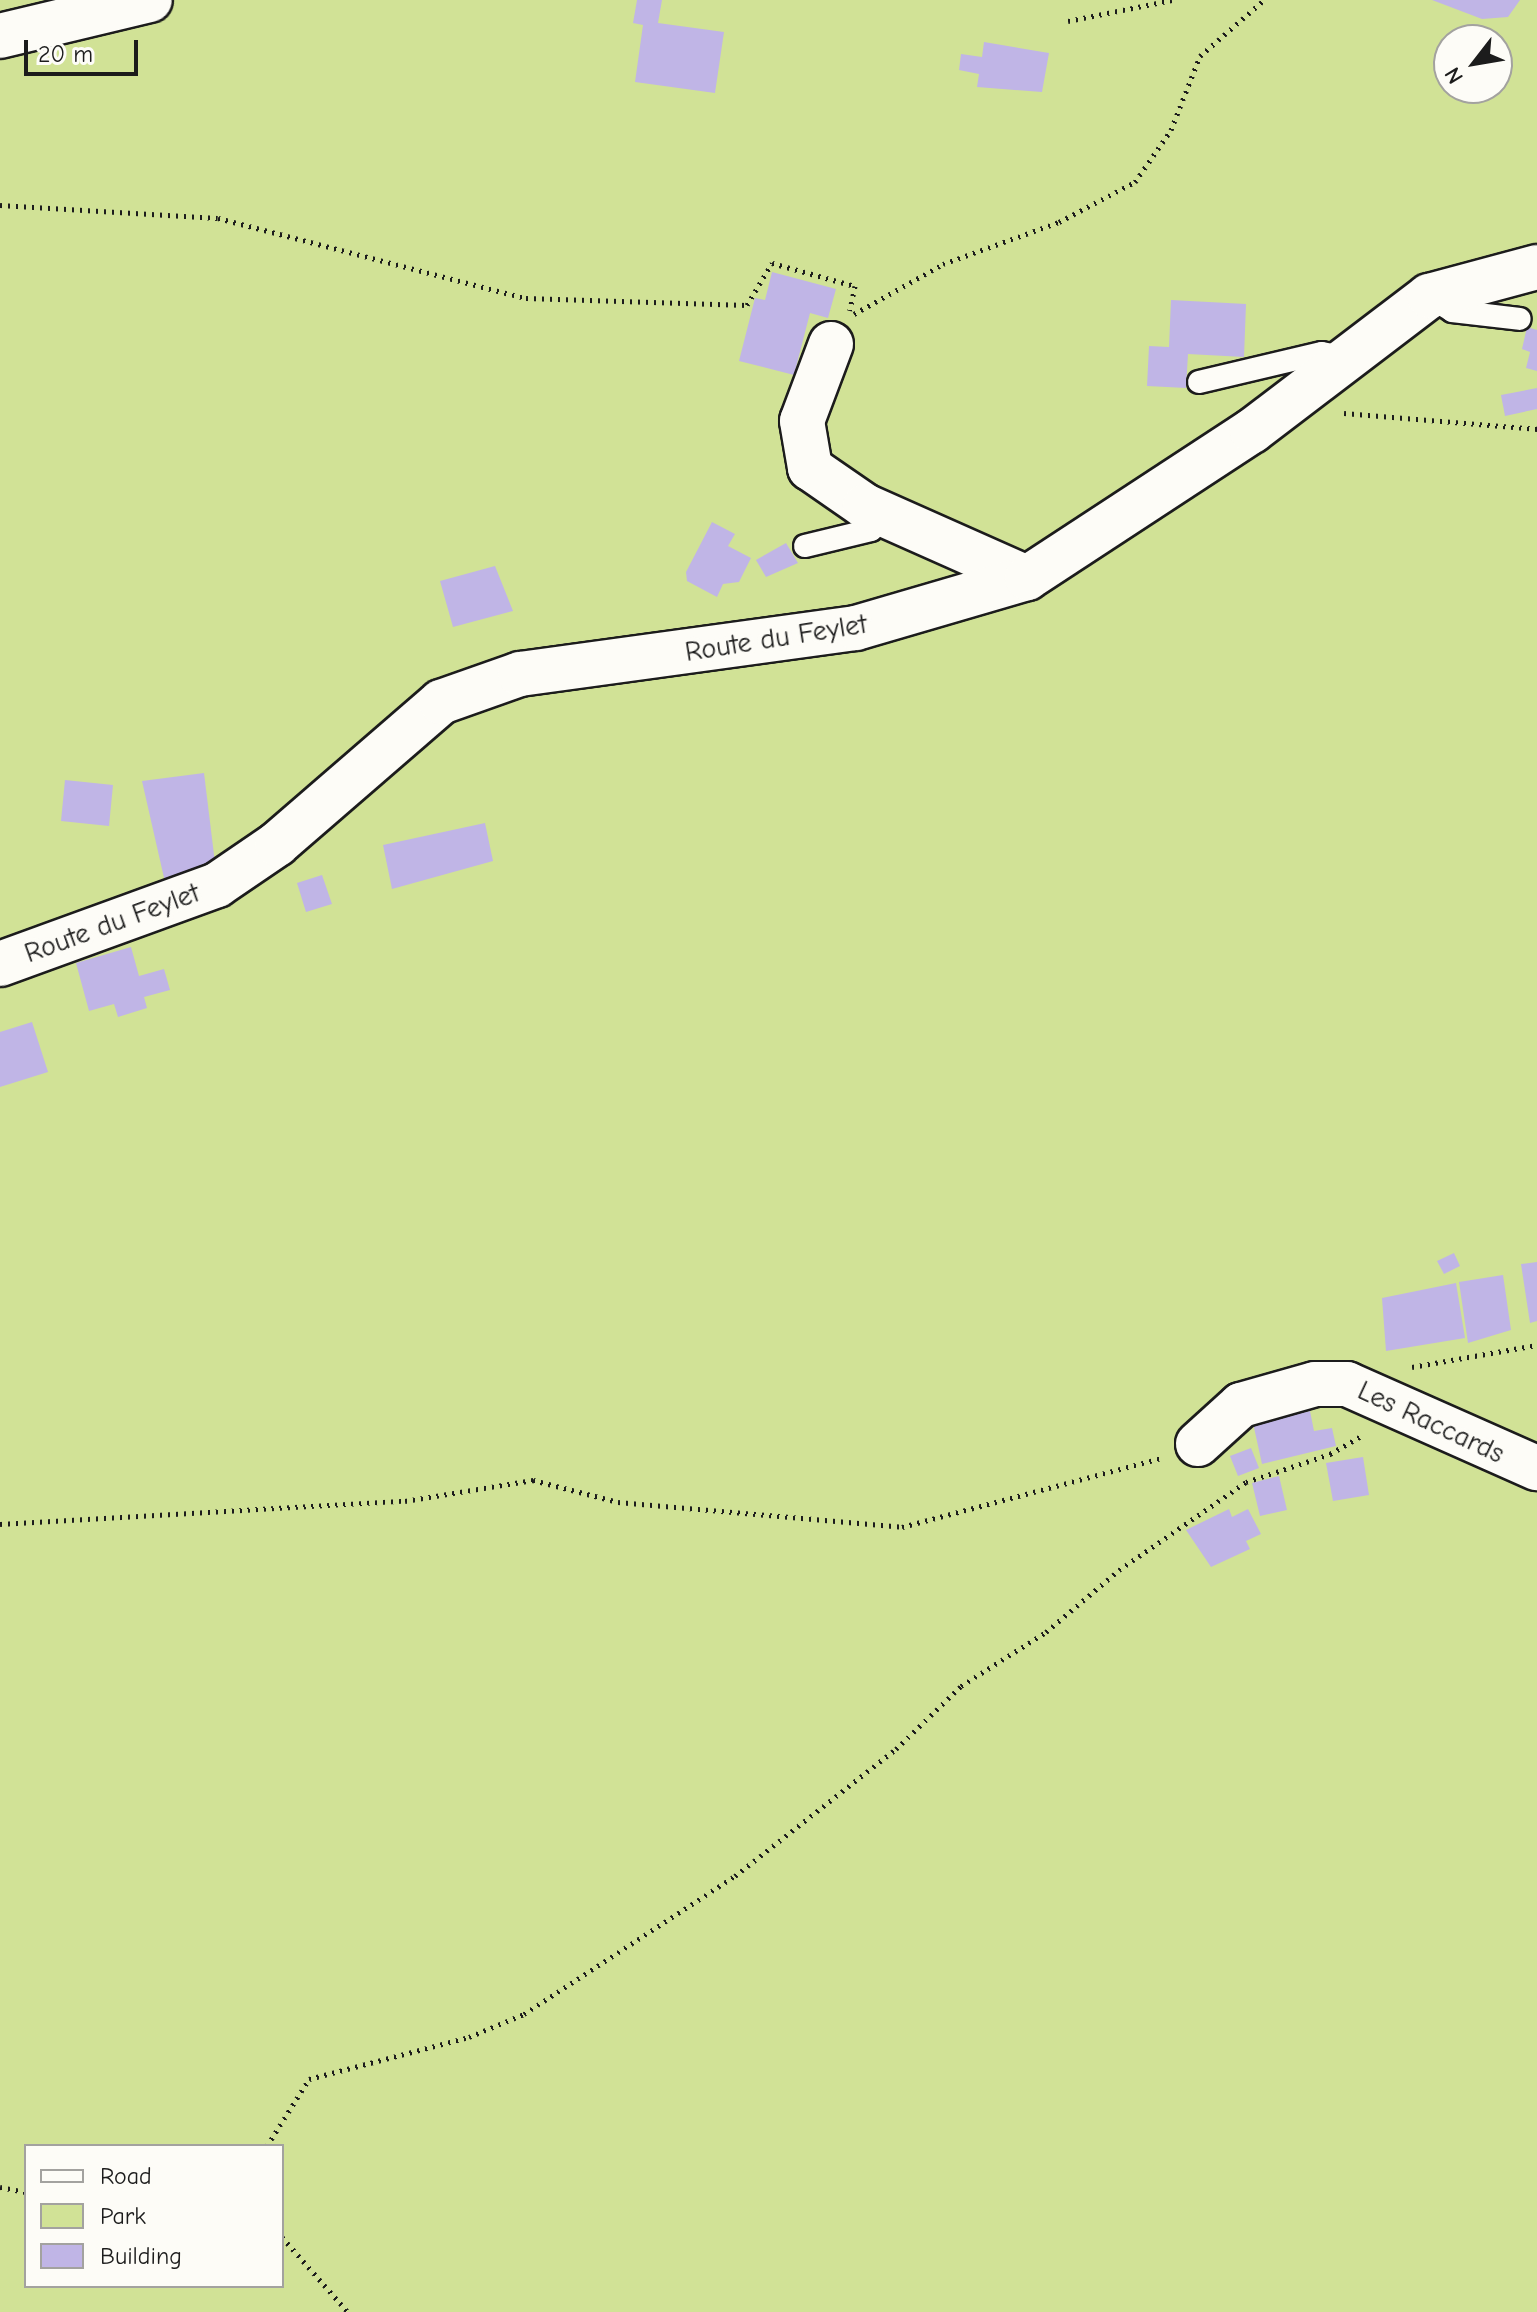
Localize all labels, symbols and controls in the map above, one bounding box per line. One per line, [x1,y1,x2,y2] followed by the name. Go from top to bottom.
[28,24,142,74] scale bar
[1433,24,1513,104] north arrow
[38,40,93,68] text: 20 m
[1439,62,1469,88] text: N
[683,607,869,669] street label: Route du Feylet
[20,876,204,970] street label: Route du Feylet
[1353,1373,1509,1471] street label: Les Raccards
[24,2144,284,2288] legend
[100,2162,152,2190] text: Road
[100,2202,146,2230] text: Park
[100,2242,182,2270] text: Building

